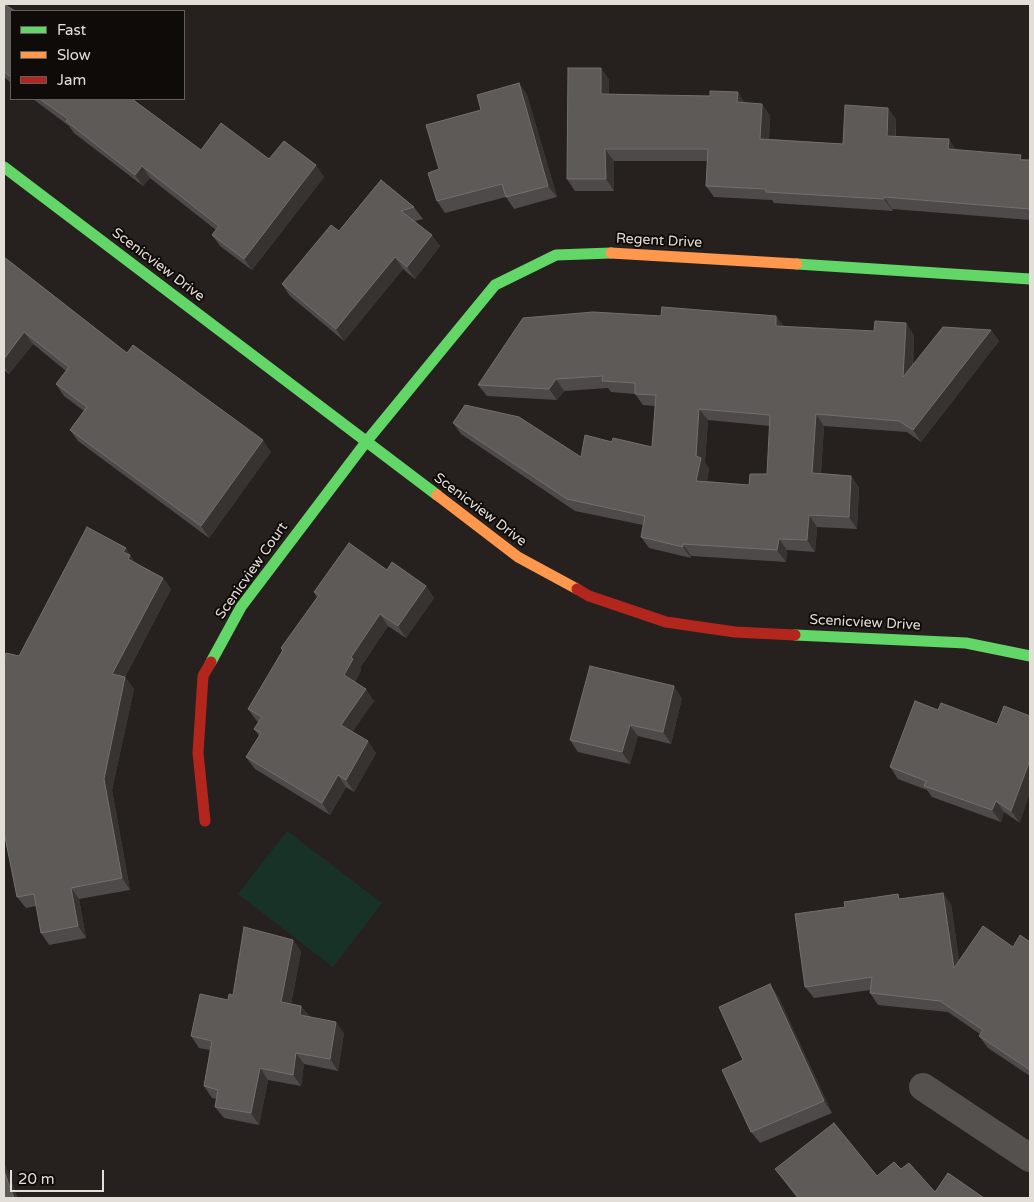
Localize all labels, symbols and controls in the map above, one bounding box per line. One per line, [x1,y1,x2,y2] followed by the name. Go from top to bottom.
[10,10,185,100] legend
[57,21,86,39] text: Fast
[57,46,91,64] text: Slow
[57,71,86,89] text: Jam
[108,225,208,305] street label: Scenicview Drive
[615,230,703,252] street label: Regent Drive
[430,470,530,550] street label: Scenicview Drive
[212,519,292,623] street label: Scenicview Court
[809,612,921,634] street label: Scenicview Drive
[12,1160,106,1192] scale bar
[18,1170,55,1188] text: 20 m

